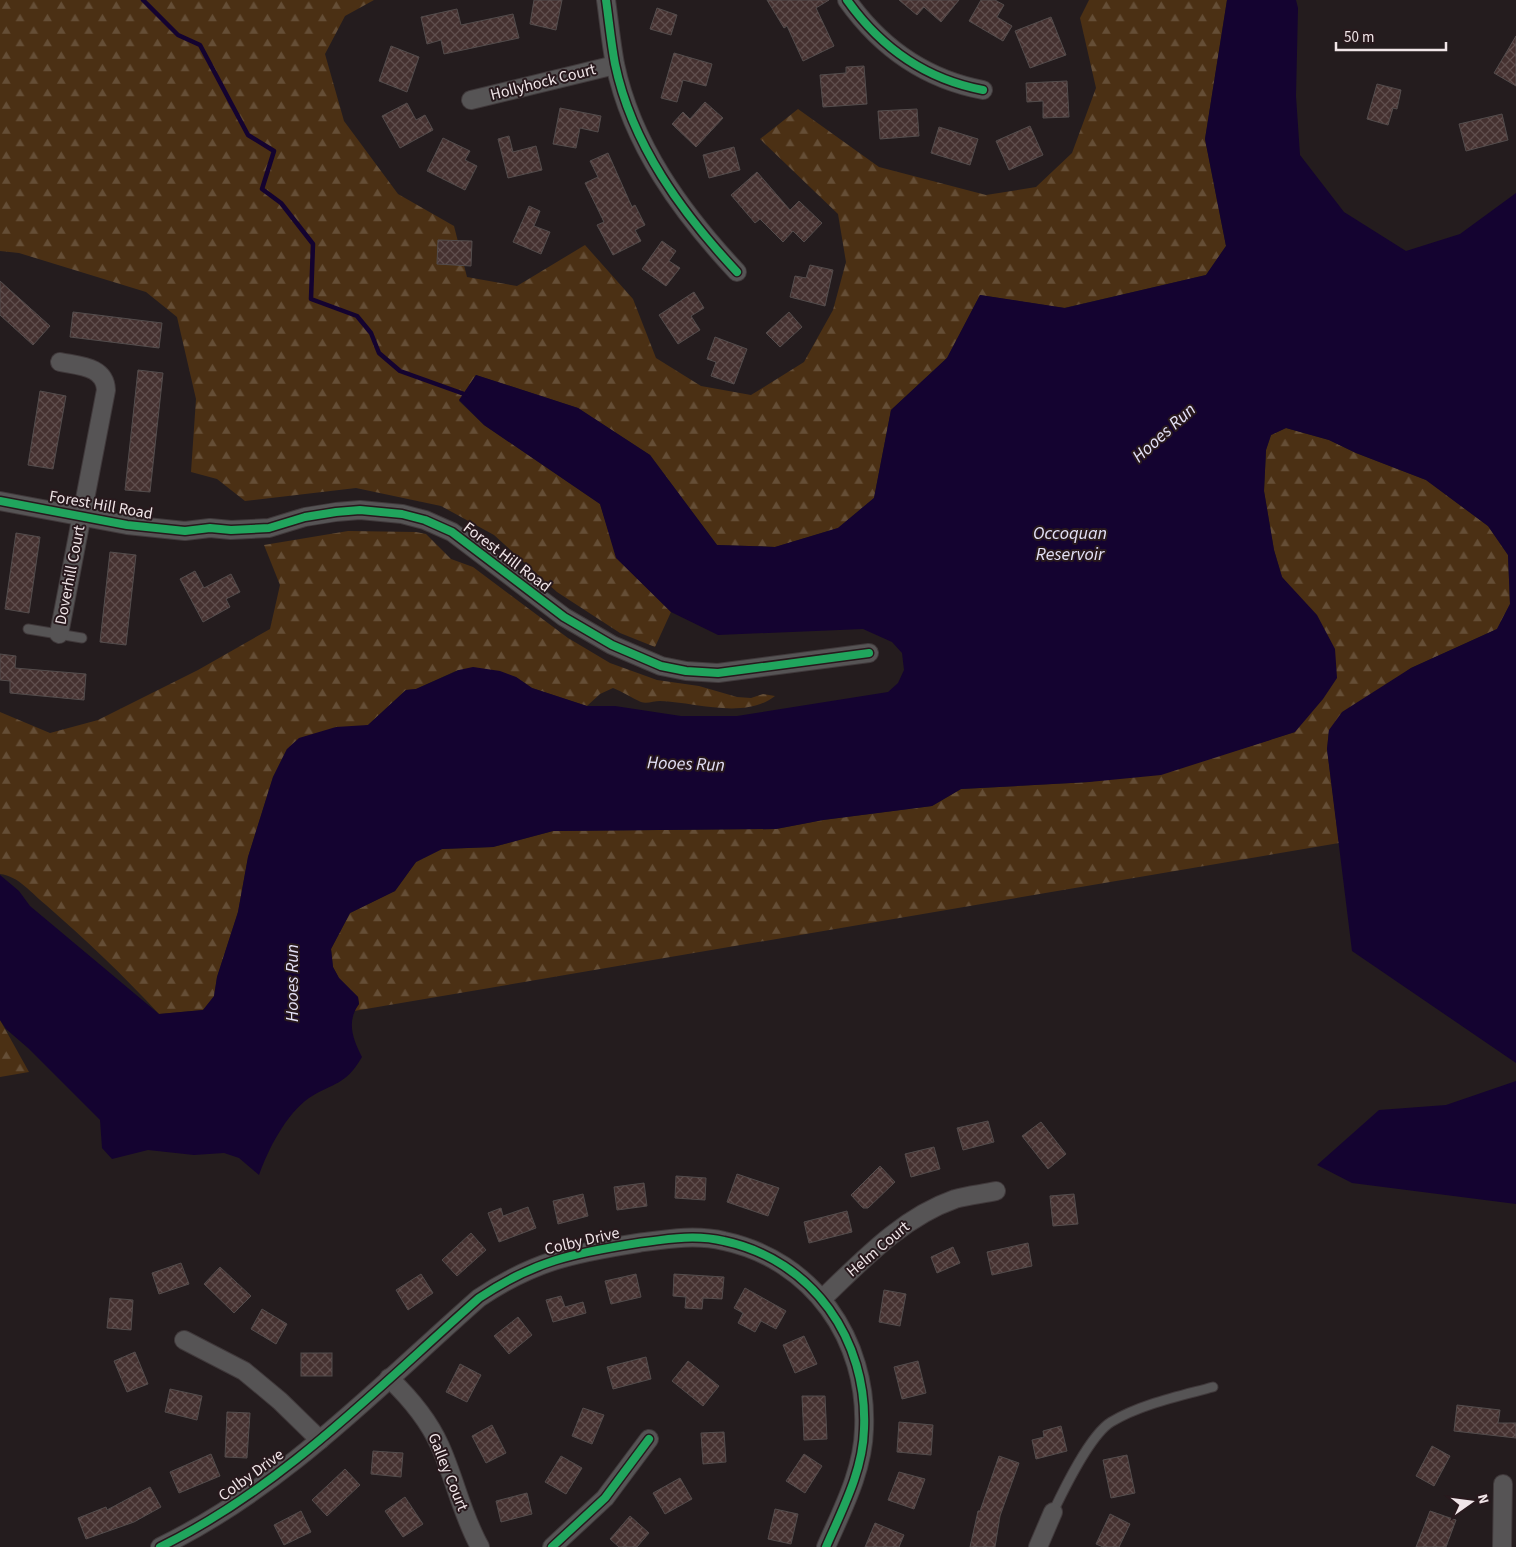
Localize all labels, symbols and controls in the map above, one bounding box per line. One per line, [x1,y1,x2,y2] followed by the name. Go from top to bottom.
[1336,20,1446,52] scale bar
[1344,27,1374,48] text: 50 m
[488,58,599,106] street label: Hollyhock Court
[1127,398,1201,468] water label: Hooes Run
[48,485,154,525] street label: Forest Hill Road
[459,517,555,597] street label: Forest Hill Road
[1033,521,1107,567] water label: Occoquan Reservoir
[50,523,91,627] street label: Doverhill Court
[647,750,725,778] water label: Hooes Run
[280,944,305,1022] water label: Hooes Run
[842,1216,915,1282] street label: Helm Court
[542,1222,622,1260] street label: Colby Drive
[422,1430,474,1515] street label: Galley Court
[214,1444,288,1506] street label: Colby Drive
[1446,1477,1496,1527] north arrow
[1472,1492,1493,1506] text: N

